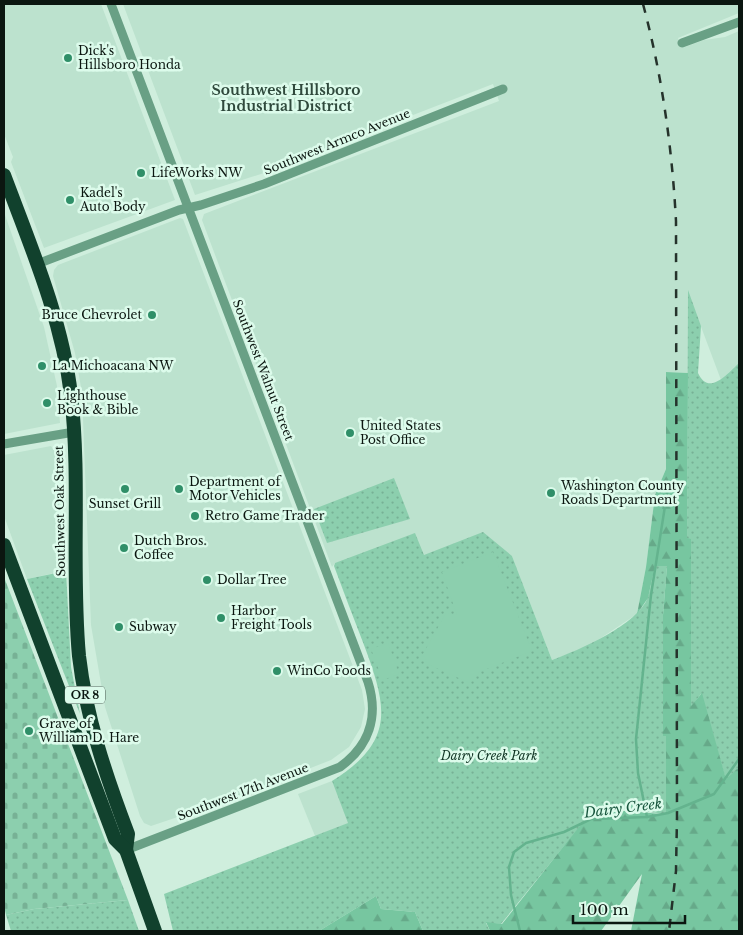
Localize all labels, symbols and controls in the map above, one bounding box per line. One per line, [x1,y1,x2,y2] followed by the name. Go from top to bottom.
[78,43,181,72] place label: Dick's Hillsboro Honda
[62,52,74,64] marker: Dick's Hillsboro Honda
[211,81,361,115] district label: Southwest Hillsboro Industrial District
[261,105,412,178] street label: Southwest Armco Avenue
[151,165,243,180] place label: LifeWorks NW
[135,167,147,179] marker: LifeWorks NW
[79,185,146,214] place label: Kadel's Auto Body
[64,194,76,206] marker: Kadel's Auto Body
[230,297,298,443] street label: Southwest Walnut Street
[42,307,142,322] place label: Bruce Chevrolet
[146,309,158,321] marker: Bruce Chevrolet
[52,358,174,373] place label: La Michoacana NW
[36,360,48,372] marker: La Michoacana NW
[57,388,139,417] place label: Lighthouse Book & Bible
[41,397,53,409] marker: Lighthouse Book & Bible
[360,418,441,447] place label: United States Post Office
[344,427,356,439] marker: United States Post Office
[51,445,68,577] street label: Southwest Oak Street
[189,474,282,503] place label: Department of Motor Vehicles
[560,478,684,507] place label: Washington County Roads Department
[119,483,131,495] marker: Sunset Grill
[173,483,185,495] marker: Department of Motor Vehicles
[545,487,557,499] marker: Washington County Roads Department
[89,496,161,511] place label: Sunset Grill
[205,508,325,523] place label: Retro Game Trader
[189,510,201,522] marker: Retro Game Trader
[134,533,207,562] place label: Dutch Bros. Coffee
[118,542,130,554] marker: Dutch Bros. Coffee
[217,572,287,587] place label: Dollar Tree
[201,574,213,586] marker: Dollar Tree
[231,603,312,632] place label: Harbor Freight Tools
[215,612,227,624] marker: Harbor Freight Tools
[129,619,177,634] place label: Subway
[113,621,125,633] marker: Subway
[286,663,371,678] place label: WinCo Foods
[271,665,283,677] marker: WinCo Foods
[65,686,105,704] road number: OR 8
[38,716,139,745] place label: Grave of William D. Hare
[23,725,35,737] marker: Grave of William D. Hare
[440,748,537,763] park label: Dairy Creek Park
[175,760,311,824] street label: Southwest 17th Avenue
[582,794,663,822] water label: Dairy Creek
[573,892,686,924] scale bar
[580,900,629,919] text: 100 m

